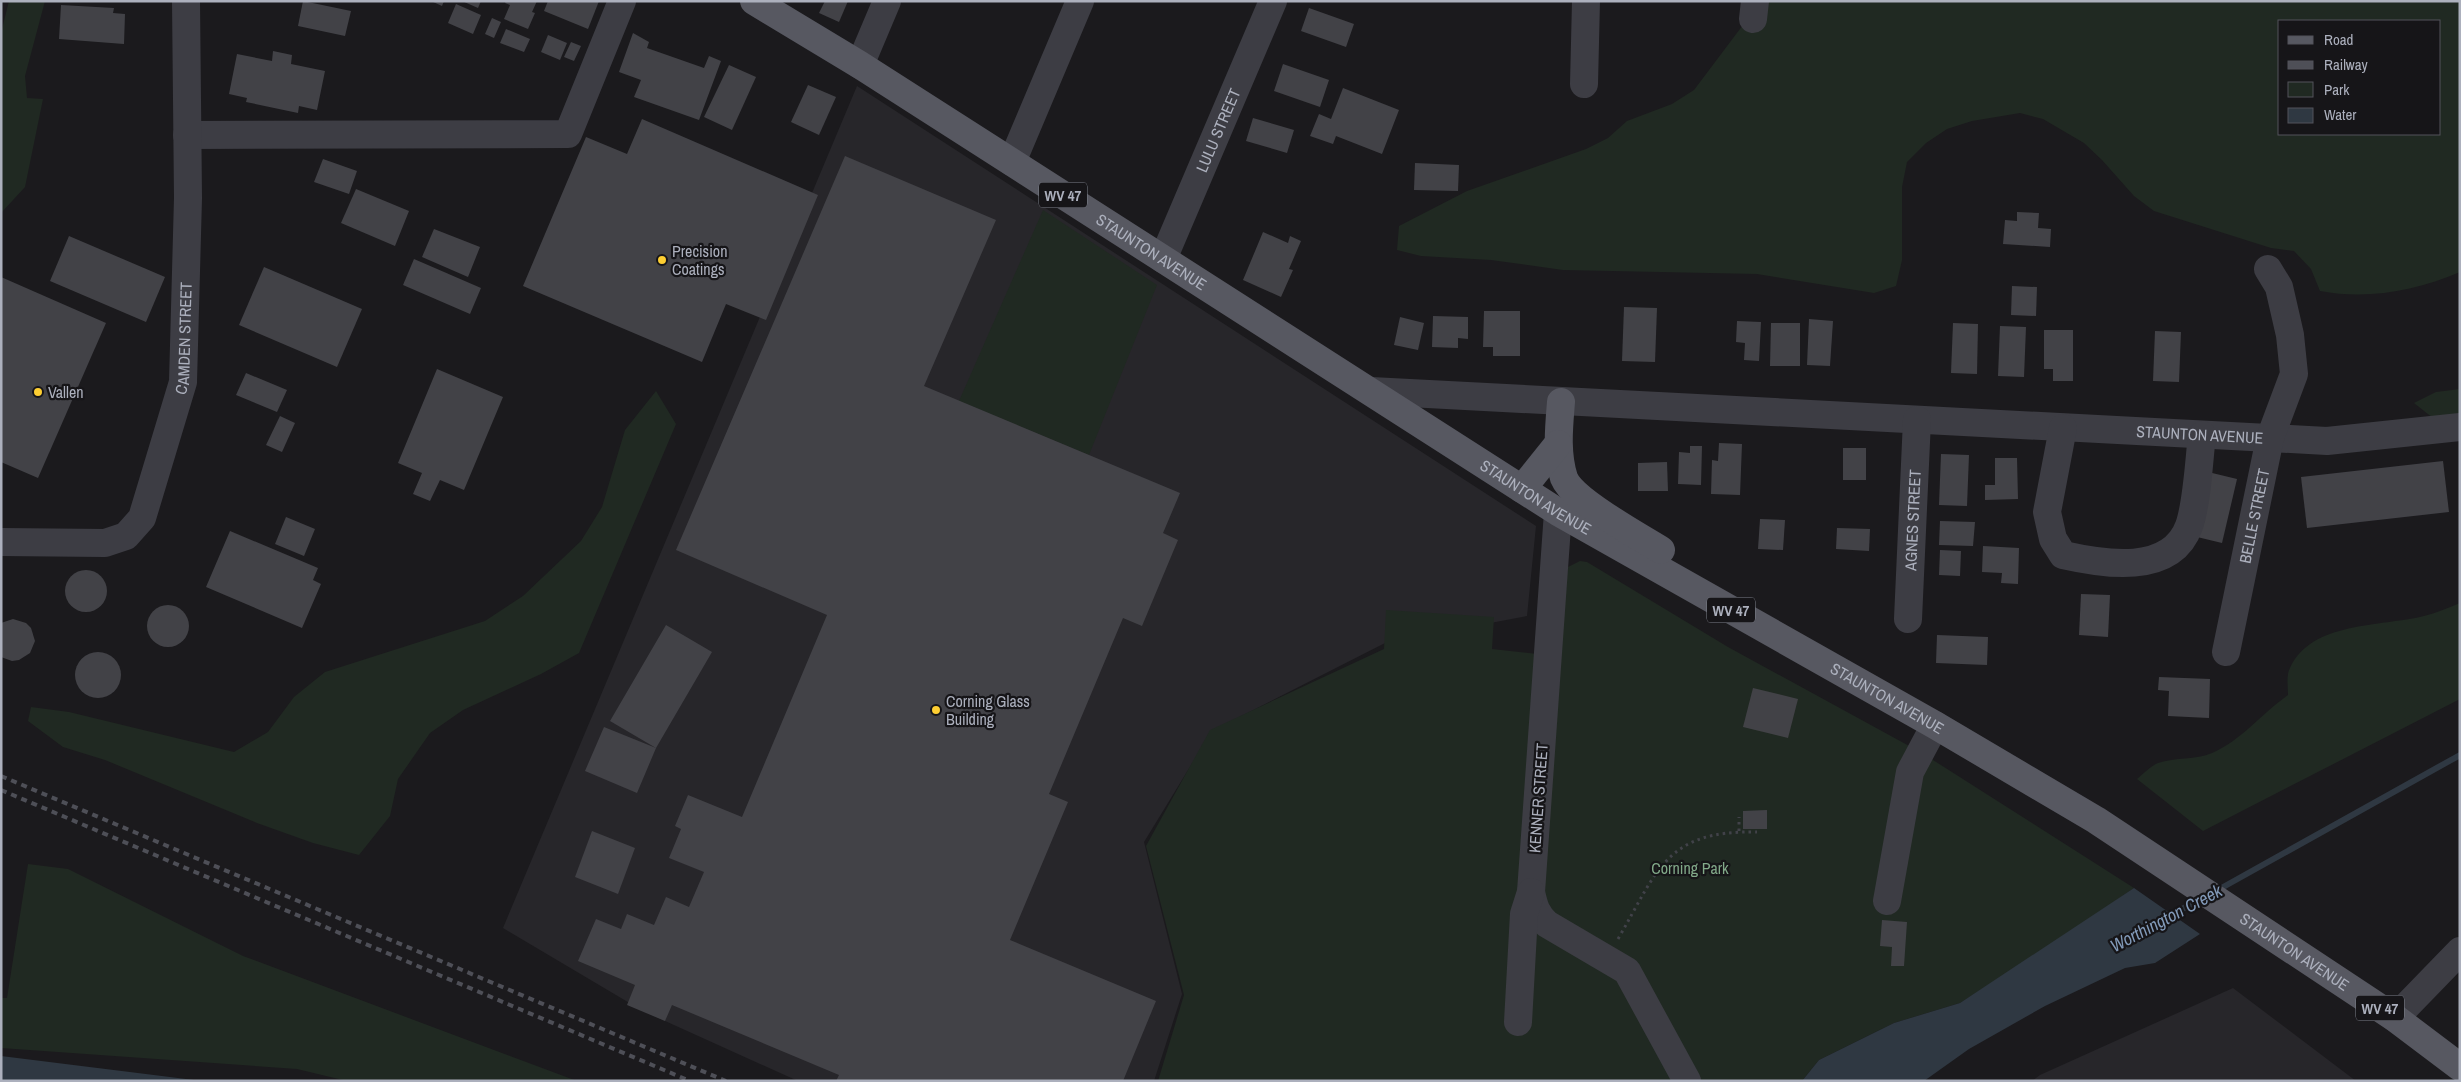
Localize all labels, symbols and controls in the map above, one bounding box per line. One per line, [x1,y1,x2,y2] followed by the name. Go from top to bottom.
[2278,20,2441,135] legend
[2324,29,2353,50] text: Road
[2324,54,2369,75] text: Railway
[2324,79,2350,100] text: Park
[1190,85,1245,175] street label: LULU STREET
[2324,104,2356,125] text: Water
[1039,182,1087,208] road number: WV 47
[1092,208,1211,295] street label: STAUNTON AVENUE
[672,240,727,280] place label: Precision Coatings
[656,254,668,266] marker: Precision Coatings
[169,282,197,397] street label: CAMDEN STREET
[48,381,84,403] place label: Vallen
[32,386,44,398] marker: Vallen
[2136,420,2264,449] street label: STAUNTON AVENUE
[1476,454,1595,540] street label: STAUNTON AVENUE
[2234,466,2274,565] street label: BELLE STREET
[1899,469,1926,572] street label: AGNES STREET
[1707,598,1755,622] road number: WV 47
[1827,657,1948,739] street label: STAUNTON AVENUE
[946,690,1030,730] place label: Corning Glass Building
[930,704,942,716] marker: Corning Glass Building
[1523,742,1553,854] street label: KENNER STREET
[1651,857,1729,879] park label: Corning Park
[2106,878,2227,958] water label: Worthington Creek
[2236,907,2354,996] street label: STAUNTON AVENUE
[2356,996,2404,1020] road number: WV 47

